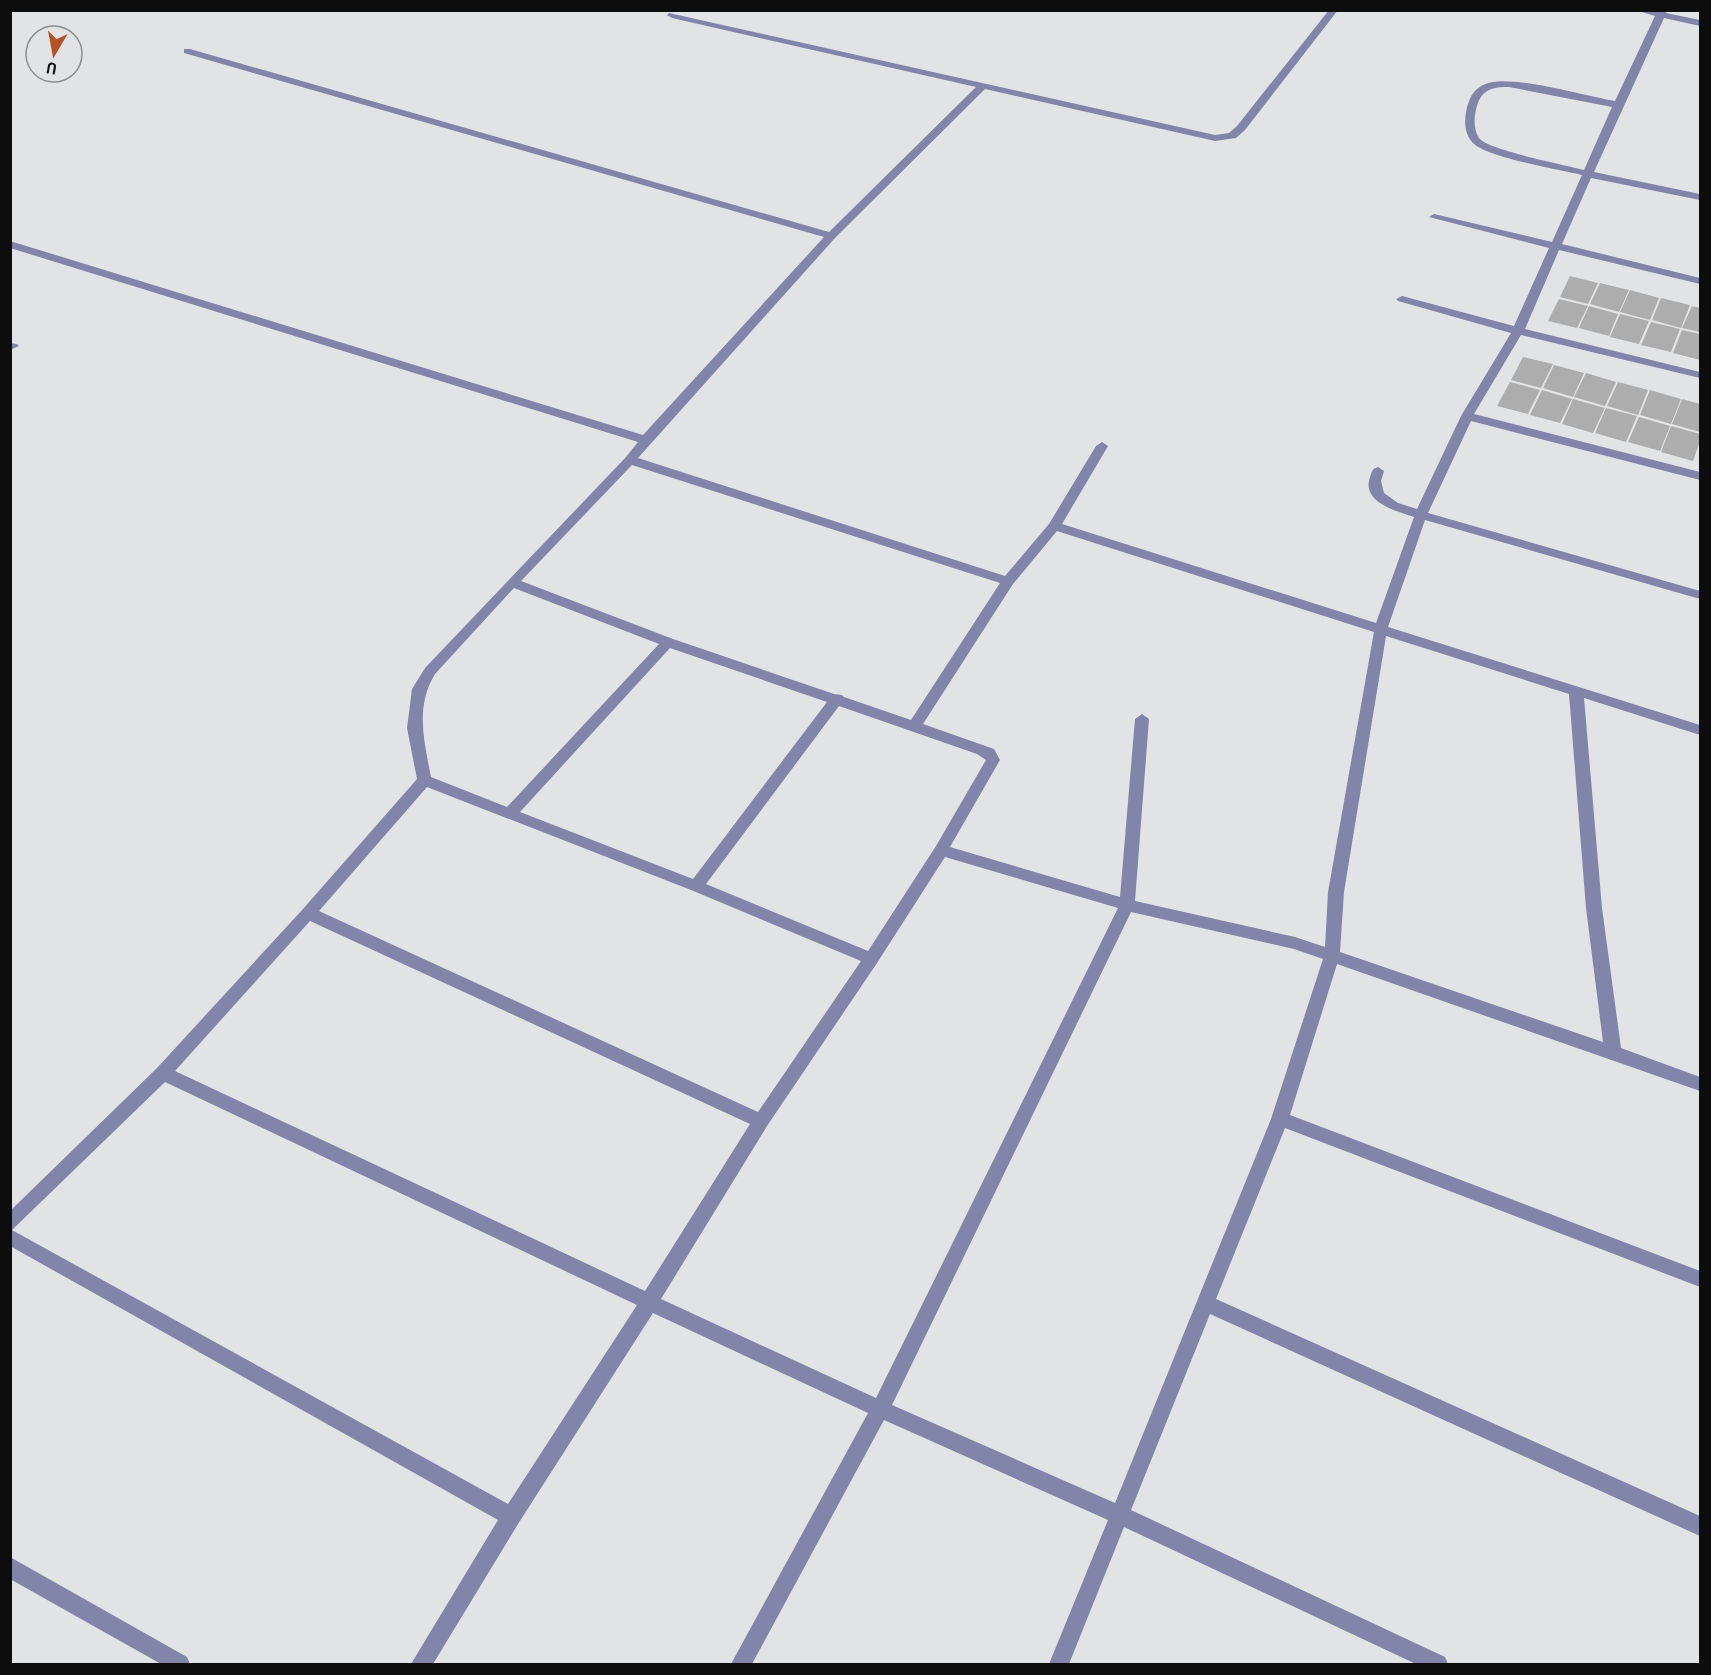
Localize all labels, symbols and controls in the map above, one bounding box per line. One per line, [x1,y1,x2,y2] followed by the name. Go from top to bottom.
[24,24,84,84] north arrow
[45,58,58,79] text: U

